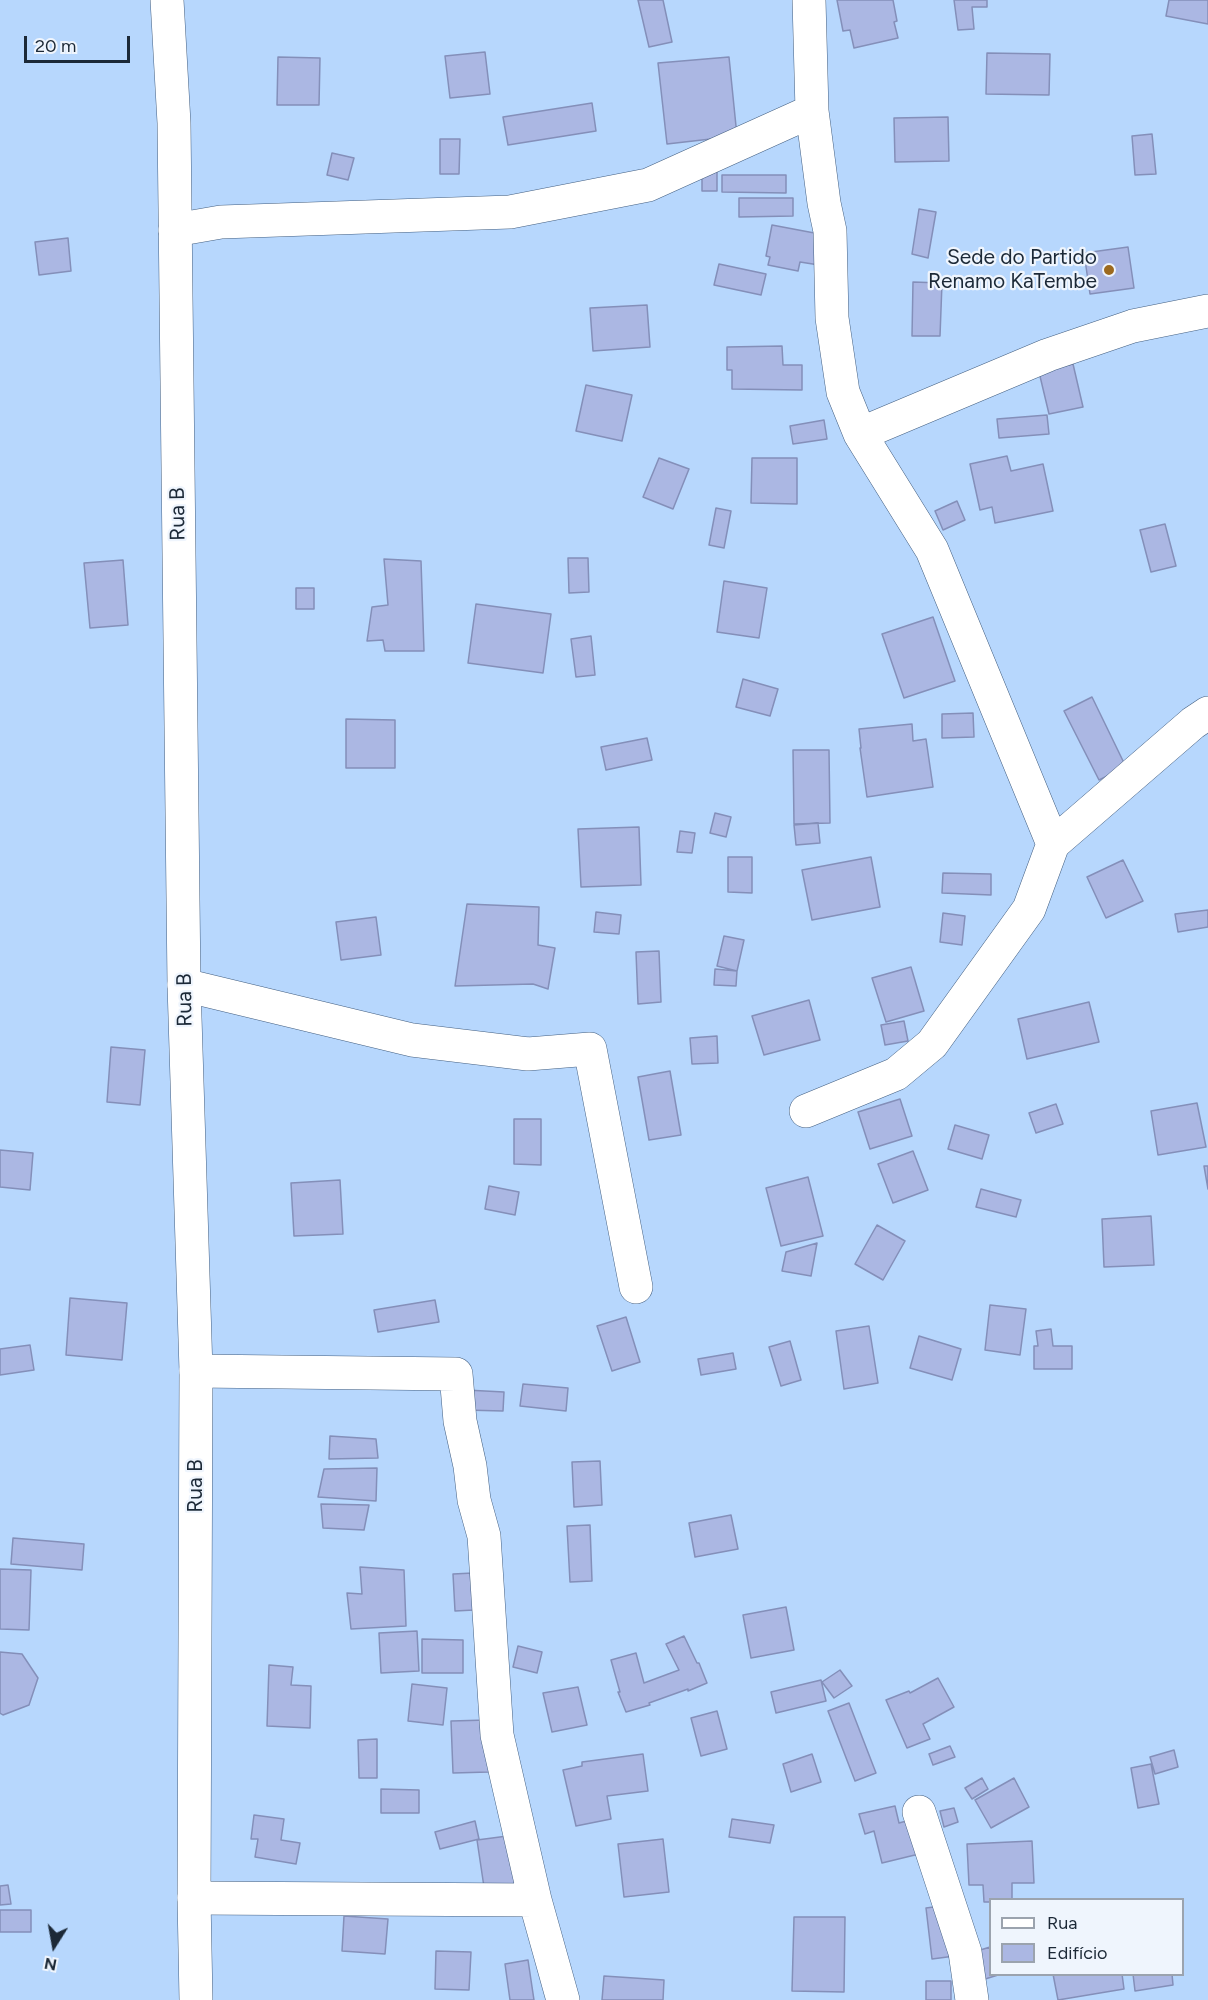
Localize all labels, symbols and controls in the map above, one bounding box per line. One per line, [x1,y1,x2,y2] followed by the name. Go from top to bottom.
[27,24,134,62] scale bar
[35,35,76,57] text: 20 m
[928,245,1097,295] place label: Sede do Partido Renamo KaTembe
[1102,263,1116,277] marker: Sede do Partido Renamo KaTembe
[165,487,191,541] street label: Rua B
[172,973,198,1027] street label: Rua B
[183,1459,209,1513] street label: Rua B
[989,1898,1184,1976] legend
[1047,1912,1078,1934] text: Rua
[24,1916,84,1976] north arrow
[1047,1942,1108,1964] text: Edifício
[43,1954,58,1975] text: N

